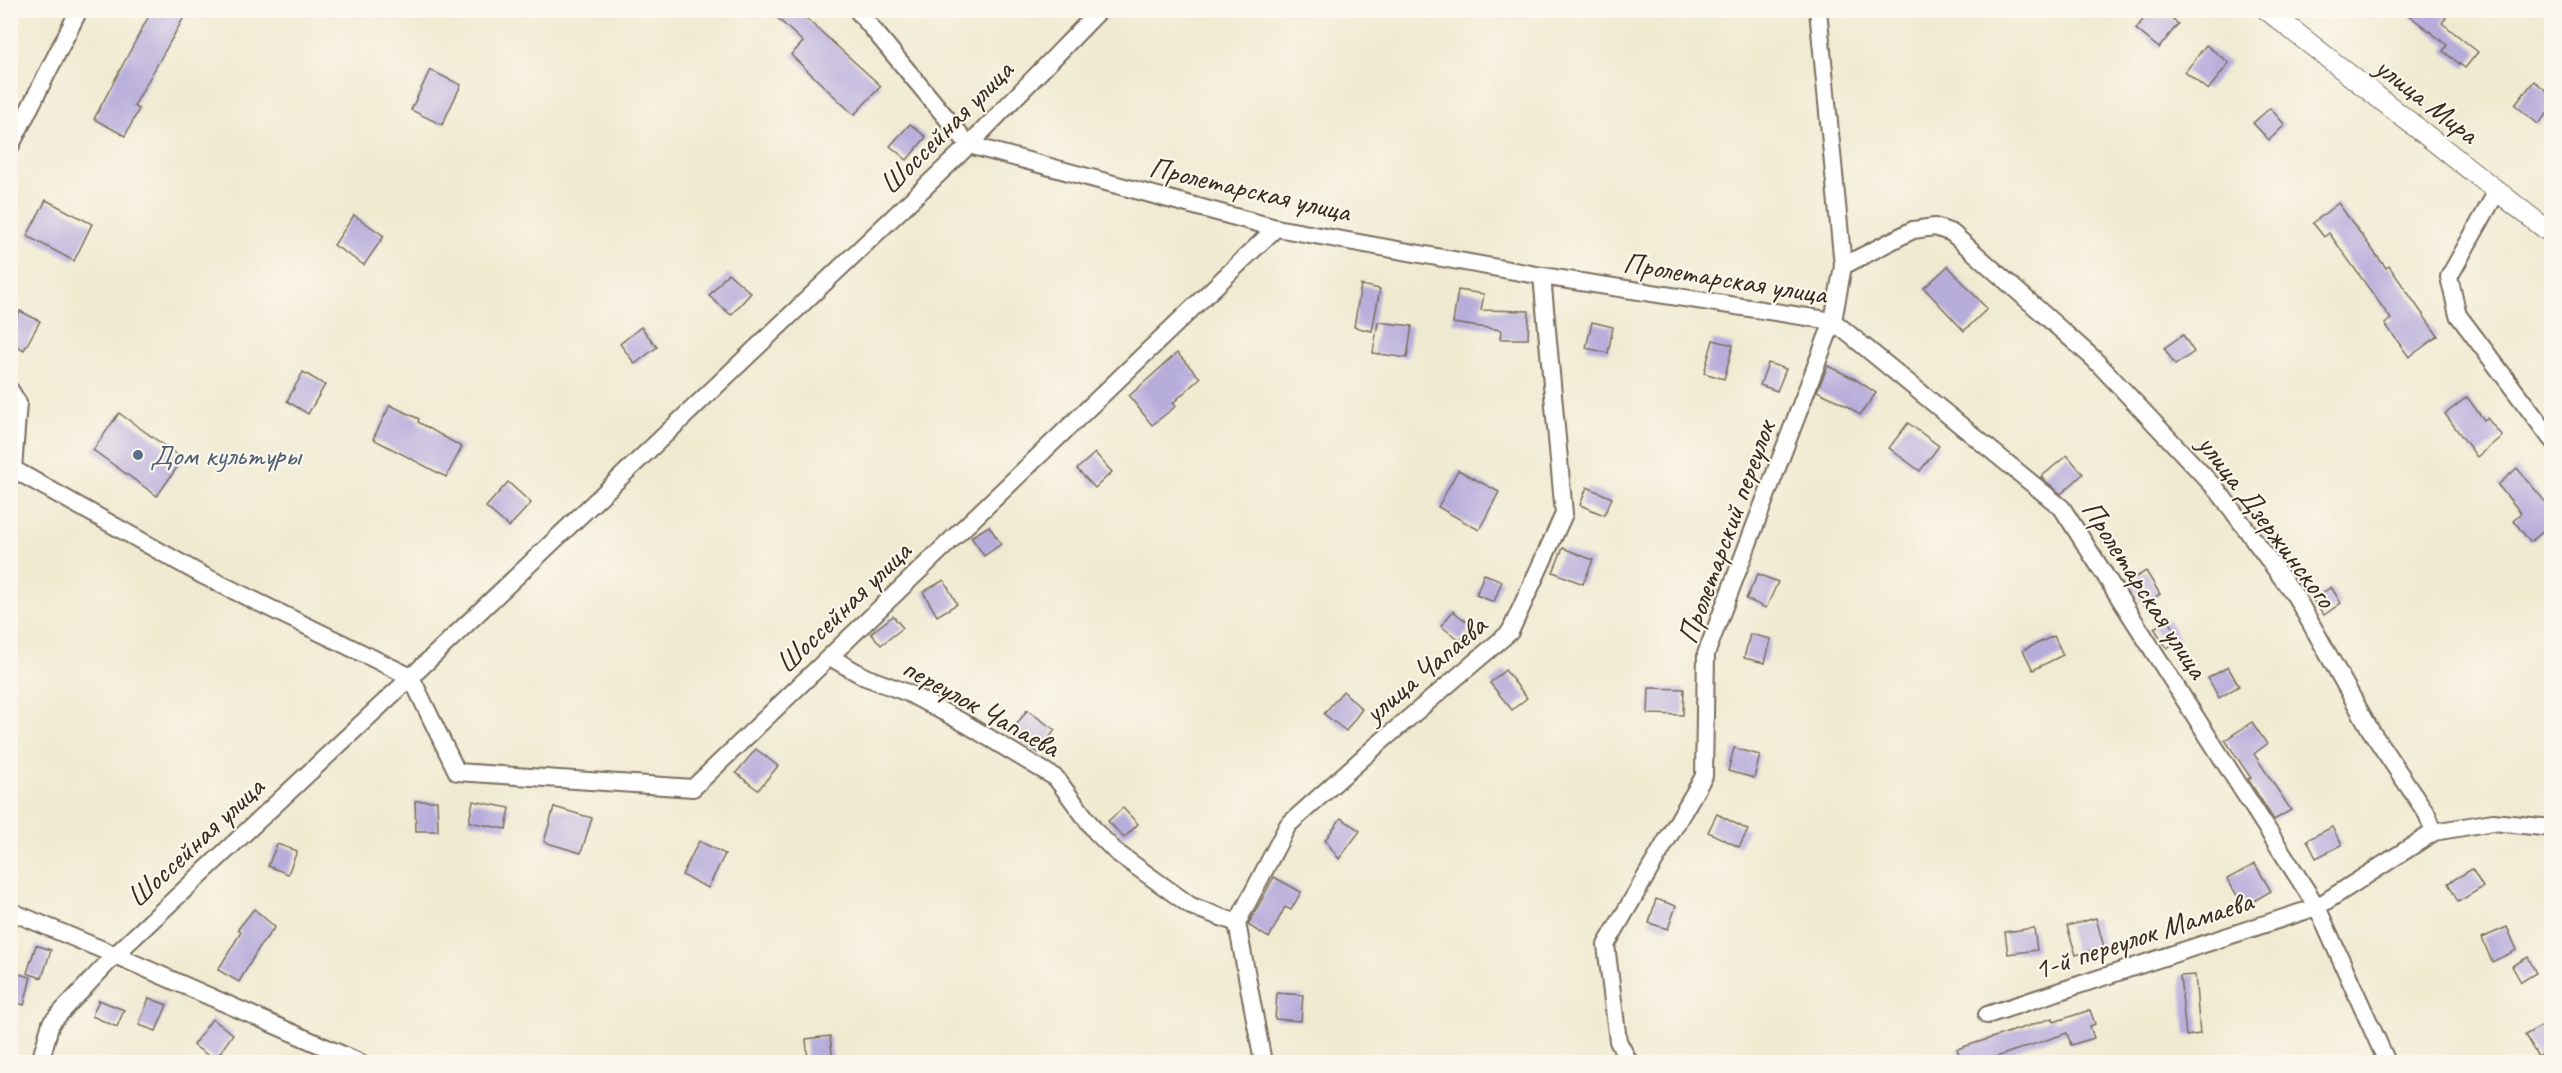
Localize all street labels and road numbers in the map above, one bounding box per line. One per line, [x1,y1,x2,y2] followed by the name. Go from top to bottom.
[2366,47,2488,153] street label: улица Мира
[871,50,1023,202] street label: Шоссейная улица
[1146,147,1356,231] street label: Пролетарская улица
[1621,243,1831,313] street label: Пролетарская улица
[1668,413,1785,648] street label: Пролетарский переулок
[2188,425,2346,617] street label: улица Дзержинского
[2073,493,2218,687] street label: Пролетарская улица
[767,531,920,681] street label: Шоссейная улица
[1354,605,1496,733] street label: улица Чапаева
[896,648,1068,767] street label: переулок Чапаева
[118,767,273,915] street label: Шоссейная улица
[2029,881,2259,988] street label: 1-й переулок Мамаева

